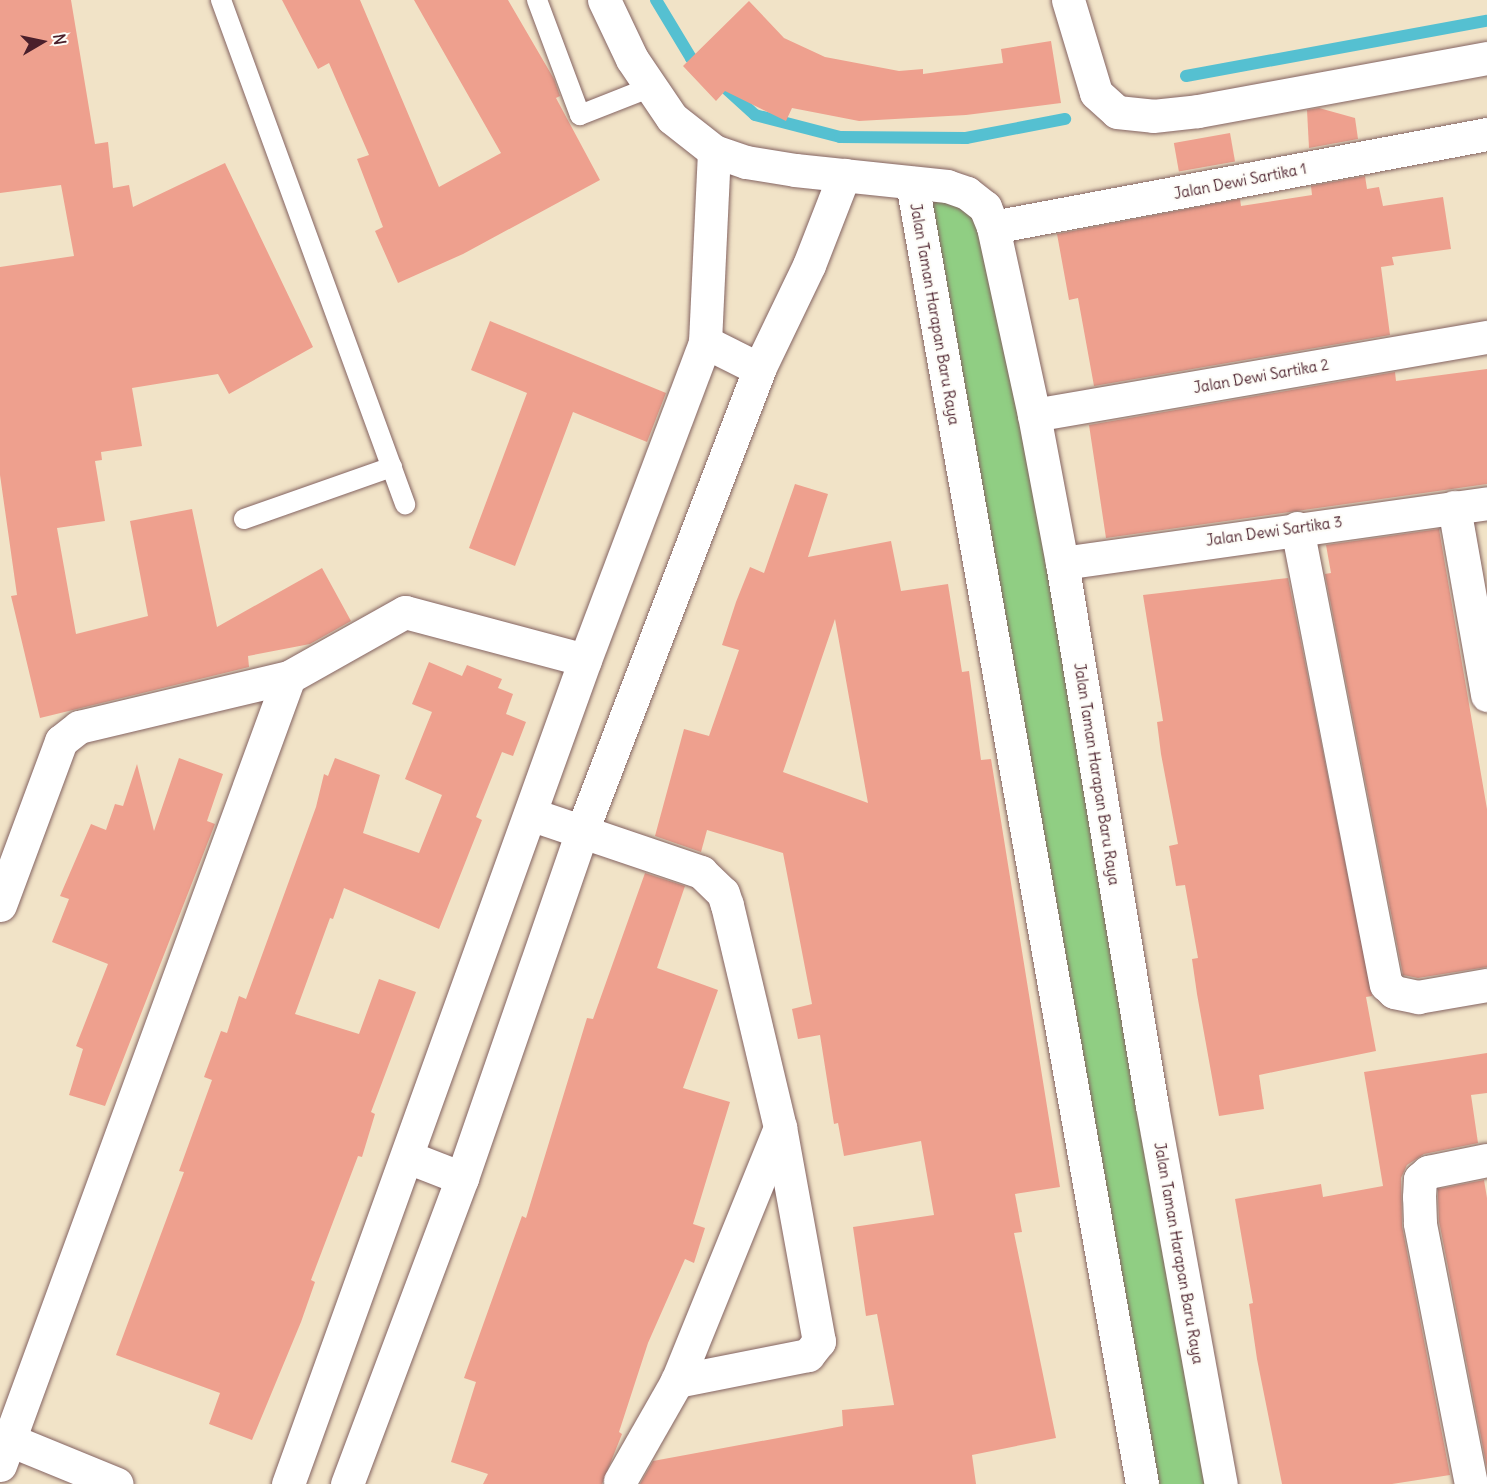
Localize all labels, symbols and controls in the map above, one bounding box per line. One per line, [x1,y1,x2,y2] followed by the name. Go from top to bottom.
[12,12,72,72] north arrow
[49,32,71,46] text: N
[1172,159,1308,203] street label: Jalan Dewi Sartika 1
[907,202,963,426] street label: Jalan Taman Harapan Baru Raya
[1192,355,1330,397] street label: Jalan Dewi Sartika 2
[1205,513,1343,549] street label: Jalan Dewi Sartika 3
[1071,662,1123,886] street label: Jalan Taman Harapan Baru Raya
[1151,1141,1207,1365] street label: Jalan Taman Harapan Baru Raya

